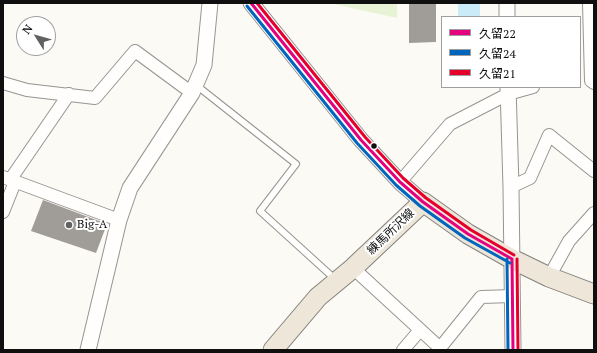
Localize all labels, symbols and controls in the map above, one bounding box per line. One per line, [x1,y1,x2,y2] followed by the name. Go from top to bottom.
[16,16,56,56] north arrow
[441,16,581,88] legend
[19,22,35,37] text: N
[479,26,516,41] text: 久留22
[479,46,516,61] text: 久留24
[479,66,516,81] text: 久留21
[369,141,379,151] unlabelled marker
[364,206,418,258] street label: 練馬所沢線
[77,218,107,232] place label: Big-A
[64,220,74,230] marker: Big-A

